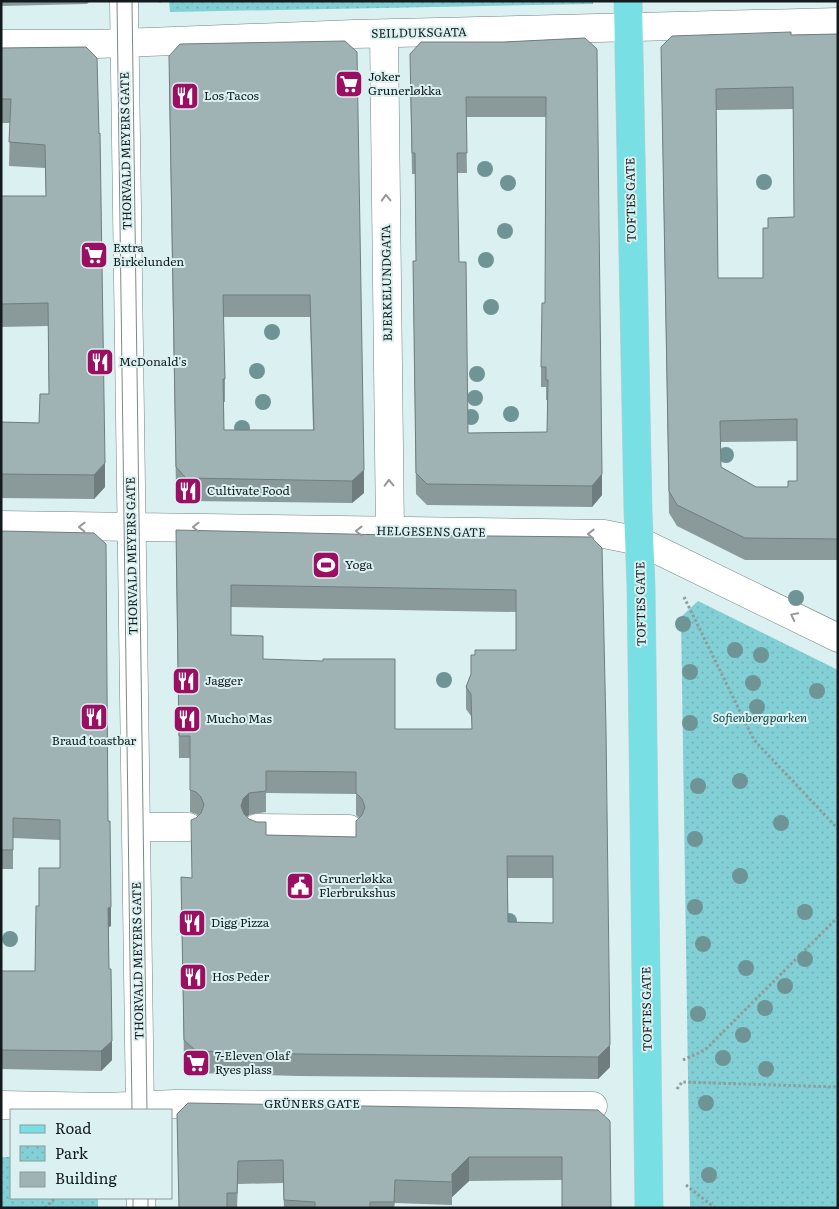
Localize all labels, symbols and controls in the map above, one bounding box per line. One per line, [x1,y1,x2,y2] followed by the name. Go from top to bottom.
[371,22,467,42] street label: SEILDUKSGATA
[368,67,442,99] place label: Joker Grunerløkka
[334,69,364,99] supermarket icon: Joker Grunerløkka
[115,71,135,230] street label: THORVALD MEYERS GATE
[170,81,200,111] restaurant icon: Los Tacos
[204,86,260,104] place label: Los Tacos
[620,157,640,242] street label: TOFTES GATE
[381,193,391,201] one-way arrow
[376,224,396,341] street label: BJERKELUNDGATA
[113,238,184,270] place label: Extra Birkelunden
[79,240,109,270] supermarket icon: Extra Birkelunden
[85,347,115,377] restaurant icon: McDonald's
[119,352,187,370] place label: McDonald's
[121,476,141,635] street label: THORVALD MEYERS GATE
[173,476,203,506] restaurant icon: Cultivate Food
[384,478,394,486] one-way arrow
[207,481,291,499] place label: Cultivate Food
[376,521,486,541] street label: HELGESENS GATE
[78,522,86,532] one-way arrow
[192,522,200,533] one-way arrow
[354,526,362,536] one-way arrow
[587,529,594,539] one-way arrow
[311,550,341,580] sports icon: Yoga
[345,555,373,573] place label: Yoga
[630,561,650,646] street label: TOFTES GATE
[790,612,799,623] one-way arrow
[171,666,201,696] restaurant icon: Jagger
[205,671,243,689] place label: Jagger
[79,702,109,732] restaurant icon: Brauđ toastbar
[172,704,202,734] restaurant icon: Mucho Mas
[713,708,807,726] park label: Sofienbergparken
[206,709,272,727] place label: Mucho Mas
[52,731,137,749] place label: Brauđ toastbar
[319,869,396,901] place label: Grunerløkka Flerbrukshus
[285,871,315,901] public building icon: Grunerløkka Flerbrukshus
[127,881,147,1040] street label: THORVALD MEYERS GATE
[177,908,207,938] restaurant icon: Digg Pizza
[211,913,270,931] place label: Digg Pizza
[178,962,208,992] restaurant icon: Hos Peder
[636,966,656,1051] street label: TOFTES GATE
[212,967,269,985] place label: Hos Peder
[215,1046,291,1078] place label: 7-Eleven Olaf Ryes plass
[181,1048,211,1078] supermarket icon: 7-Eleven Olaf Ryes plass
[264,1094,360,1112] street label: GRÜNERS GATE
[10,1109,172,1199] legend
[55,1116,91,1139] text: Road
[55,1141,89,1164] text: Park
[55,1166,117,1189] text: Building

